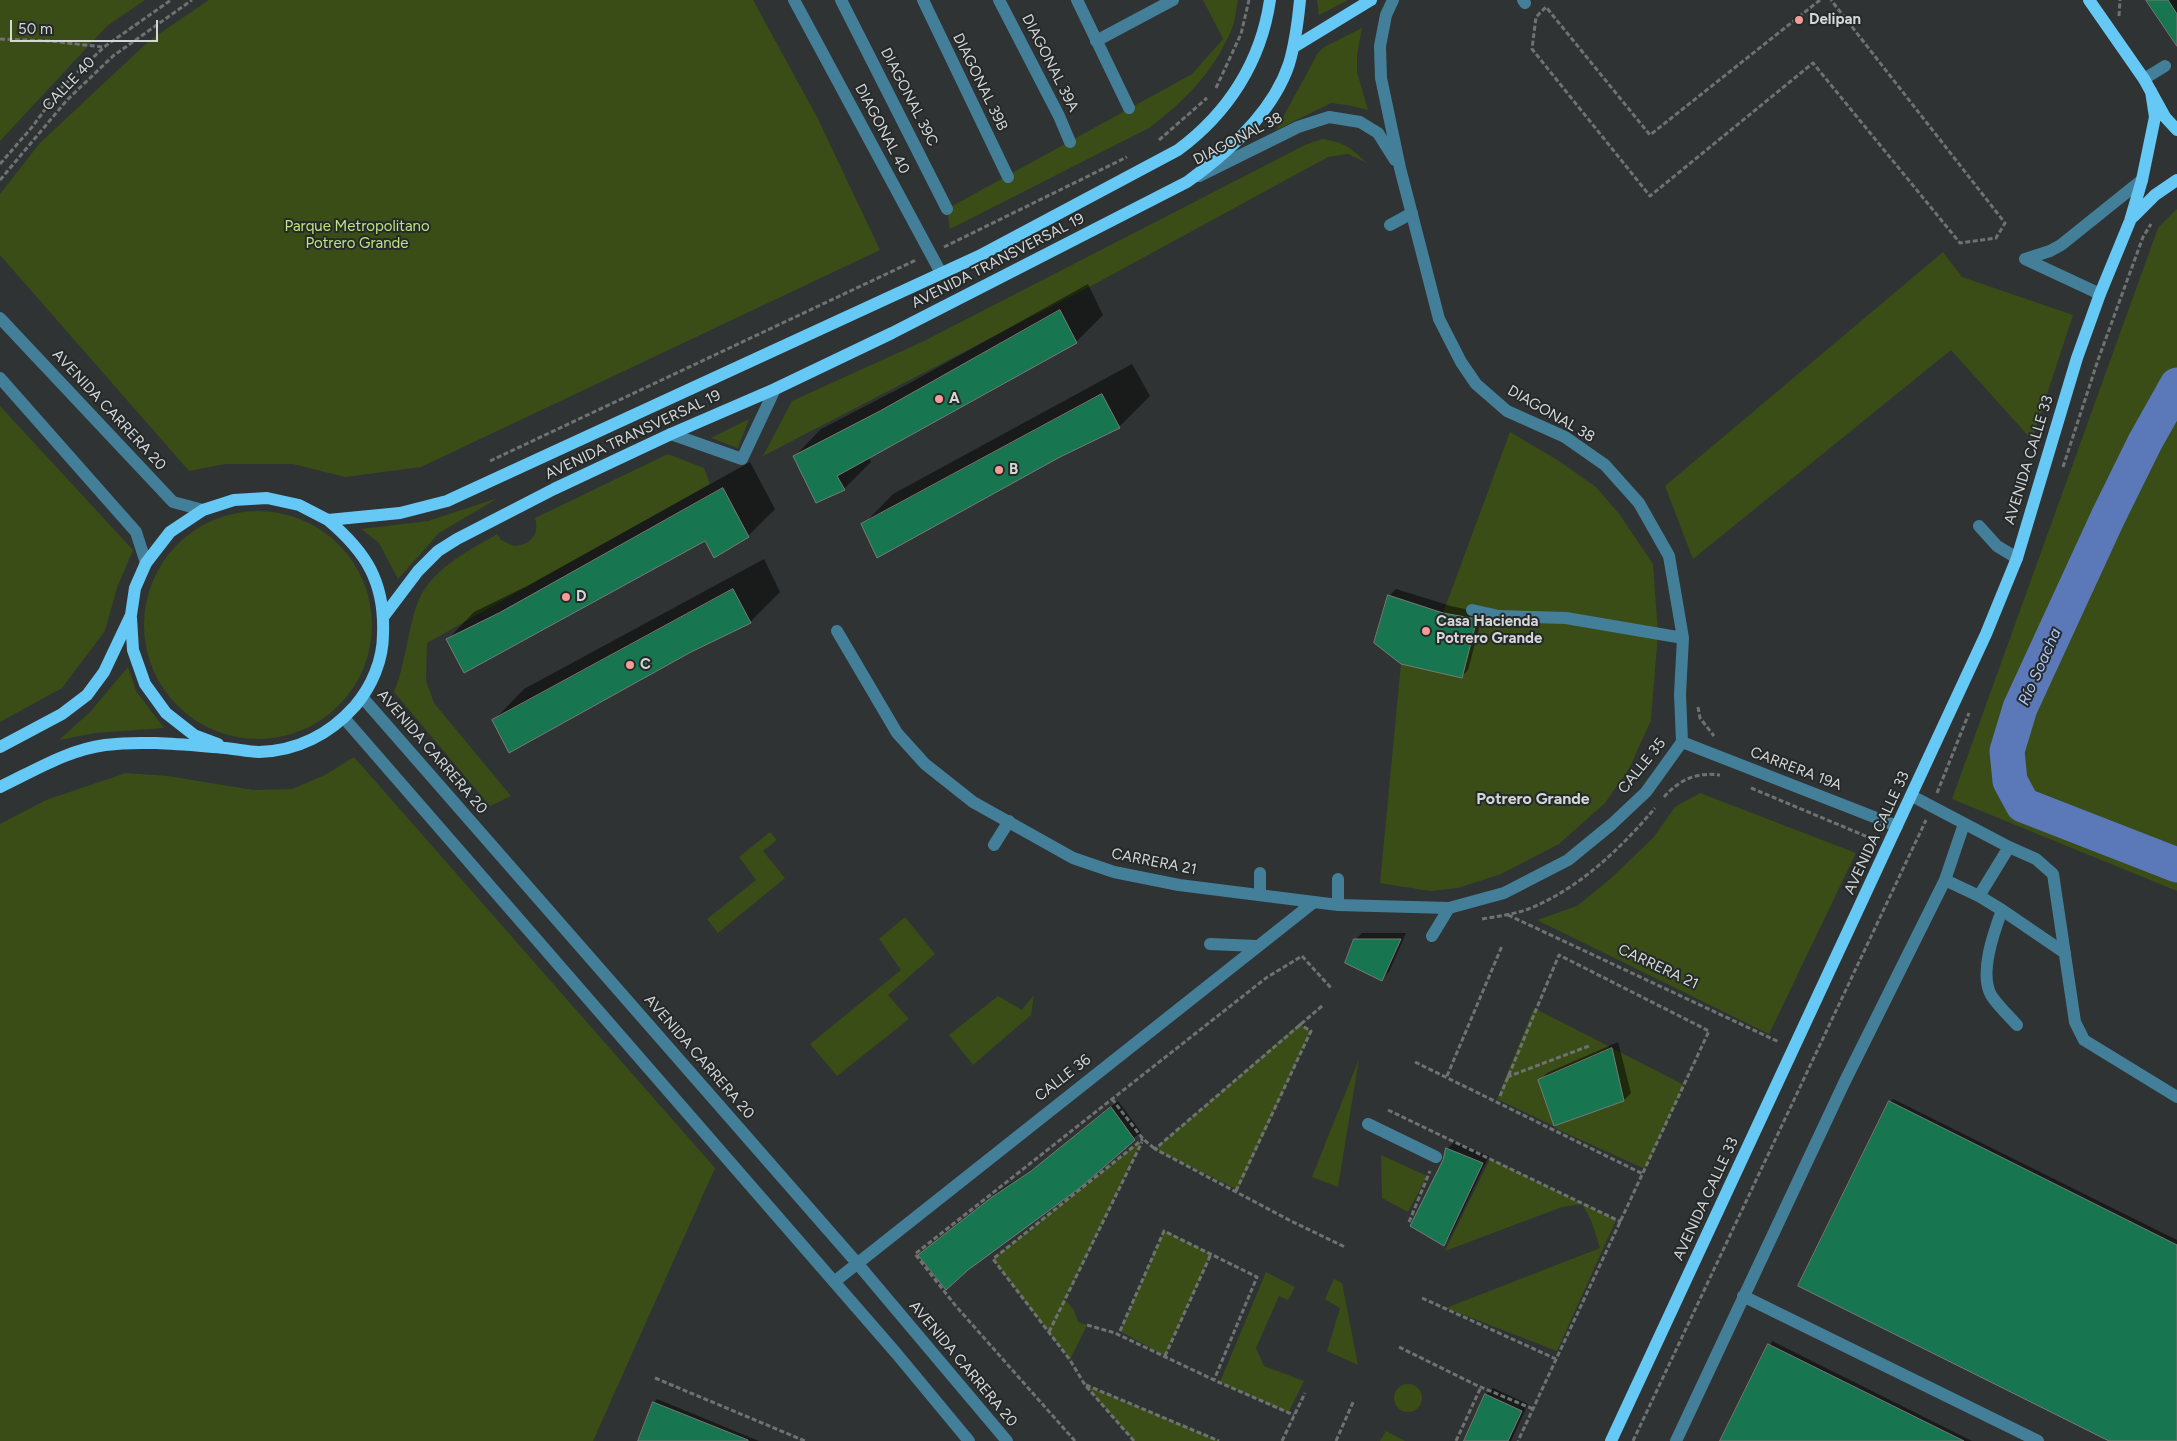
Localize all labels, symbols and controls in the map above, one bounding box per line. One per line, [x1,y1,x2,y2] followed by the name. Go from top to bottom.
[12,10,160,42] scale bar
[1018,11,1082,115] street label: DIAGONAL 39A
[1809,11,1861,29] place label: Delipan
[1793,14,1805,26] marker: Delipan
[18,20,53,38] text: 50 m
[949,30,1011,134] street label: DIAGONAL 39B
[876,45,942,149] street label: DIAGONAL 39C
[39,53,99,115] street label: CALLE 40
[851,81,913,177] street label: DIAGONAL 40
[1190,109,1286,169] street label: DIAGONAL 38
[909,210,1087,312] street label: AVENIDA TRANSVERSAL 19
[284,218,430,253] park label: Parque Metropolitano Potrero Grande
[48,346,170,474] street label: AVENIDA CARRERA 20
[1504,382,1598,446] street label: DIAGONAL 38
[542,386,724,484] street label: AVENIDA TRANSVERSAL 19
[949,390,960,408] place label: A
[933,393,945,405] marker: A
[2001,393,2057,527] street label: AVENIDA CALLE 33
[1009,461,1018,479] place label: B
[993,464,1005,476] marker: B
[576,588,586,606] place label: D
[560,591,572,603] marker: D
[1436,613,1542,648] place label: Casa Hacienda Potrero Grande
[1420,625,1432,637] marker: Casa Hacienda Potrero Grande
[2014,625,2066,709] water label: Río Soacha
[640,656,651,674] place label: C
[624,659,636,671] marker: C
[373,686,491,818] street label: AVENIDA CARRERA 20
[1614,735,1670,797] street label: CALLE 35
[1748,743,1844,795] street label: CARRERA 19A
[1841,768,1913,898] street label: AVENIDA CALLE 33
[1476,789,1590,809] district label: Potrero Grande
[1110,845,1198,879] street label: CARRERA 21
[1615,941,1701,993] street label: CARRERA 21
[640,991,758,1123] street label: AVENIDA CARRERA 20
[1032,1051,1094,1105] street label: CALLE 36
[1670,1134,1742,1264] street label: AVENIDA CALLE 33
[905,1297,1021,1431] street label: AVENIDA CARRERA 20

